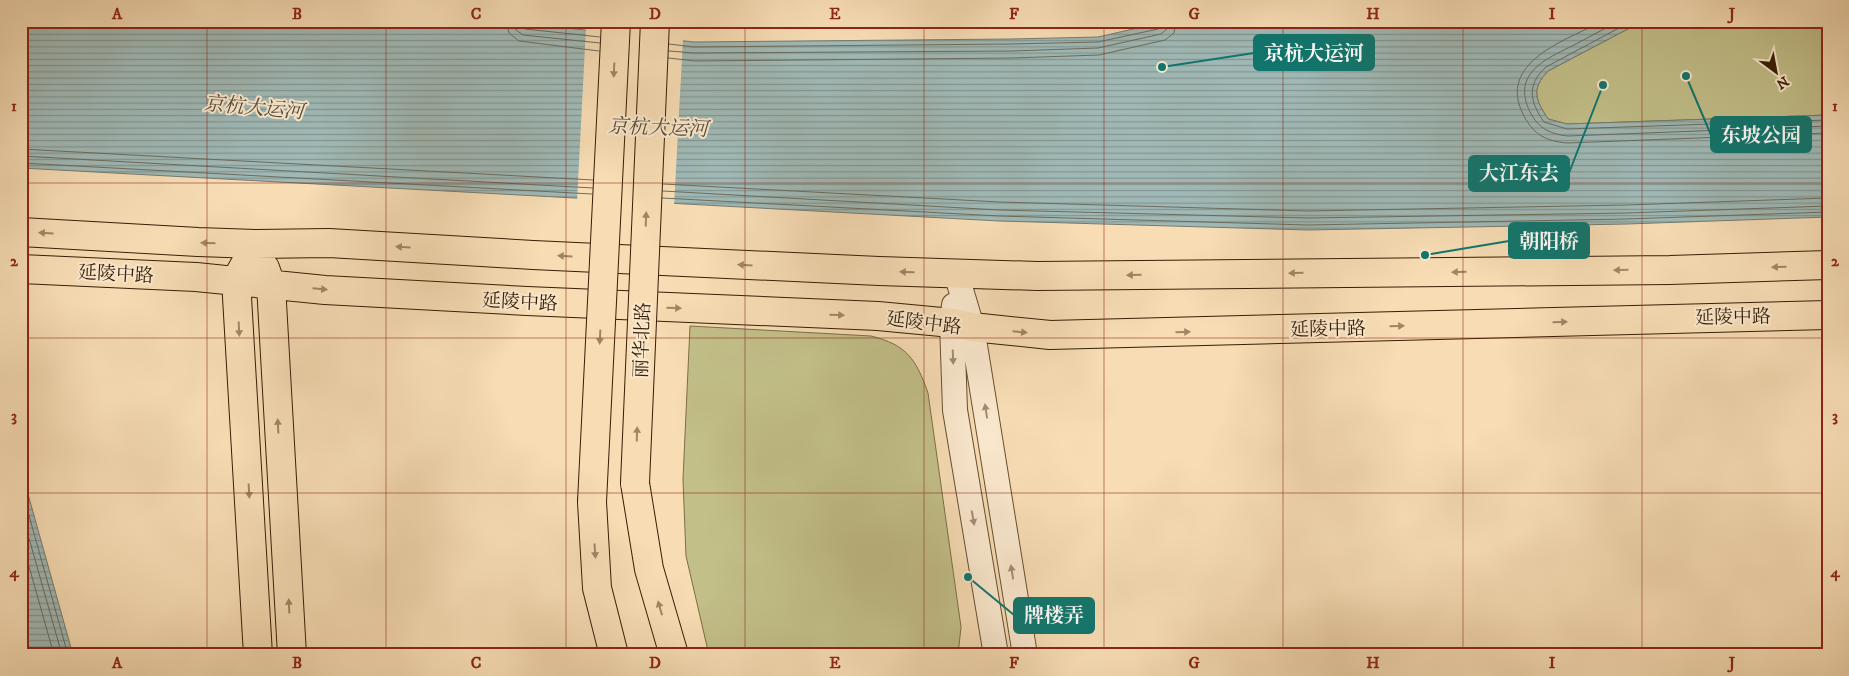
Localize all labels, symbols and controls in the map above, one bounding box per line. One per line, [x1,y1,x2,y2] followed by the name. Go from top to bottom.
[111,4,123,24] text: A
[292,4,302,24] text: B
[471,4,481,24] text: C
[649,4,661,24] text: D
[829,4,841,24] text: E
[1009,4,1019,24] text: F
[1188,4,1200,24] text: G
[1366,4,1380,24] text: H
[1549,4,1556,24] text: I
[1727,4,1736,24] text: J
[1254,35,1374,70] callout: 京杭大运河
[1264,42,1364,67] text: 京杭大运河
[1752,48,1802,98] north arrow
[609,62,617,78] one-way arrow
[1772,71,1792,93] text: N
[203,92,308,126] water label: 京杭大运河
[11,96,17,116] text: 1
[1832,96,1838,116] text: 1
[608,114,711,143] water label: 京杭大运河
[1711,117,1811,152] callout: 东坡公园
[1721,124,1801,149] text: 东坡公园
[1469,156,1569,191] callout: 大江东去
[1479,162,1559,187] text: 大江东去
[643,211,651,227] one-way arrow
[1509,223,1589,258] callout: 朝阳桥
[38,229,54,237] one-way arrow
[1519,230,1579,255] text: 朝阳桥
[200,238,216,246] one-way arrow
[395,243,411,251] one-way arrow
[10,251,19,271] text: 2
[1831,251,1840,271] text: 2
[557,252,573,260] one-way arrow
[737,260,753,268] one-way arrow
[77,261,154,288] street label: 延陵中路
[1771,263,1787,271] one-way arrow
[1613,266,1629,274] one-way arrow
[899,268,915,276] one-way arrow
[1451,268,1467,276] one-way arrow
[1288,270,1304,278] one-way arrow
[1126,271,1142,279] one-way arrow
[312,285,328,293] one-way arrow
[481,289,558,316] street label: 延陵中路
[630,302,655,378] street label: 丽华北路
[666,304,682,312] one-way arrow
[1695,305,1771,330] street label: 延陵中路
[885,307,963,340] street label: 延陵中路
[829,311,845,319] one-way arrow
[1290,317,1366,342] street label: 延陵中路
[1552,318,1568,326] one-way arrow
[235,321,243,337] one-way arrow
[1390,322,1406,330] one-way arrow
[1013,328,1029,336] one-way arrow
[1175,328,1191,336] one-way arrow
[596,329,604,345] one-way arrow
[949,349,957,365] one-way arrow
[982,403,990,419] one-way arrow
[11,406,17,426] text: 3
[1832,406,1838,426] text: 3
[274,418,282,434] one-way arrow
[634,426,642,442] one-way arrow
[245,484,253,500] one-way arrow
[970,510,978,526] one-way arrow
[591,543,599,559] one-way arrow
[8,562,19,582] text: 4
[1829,562,1840,582] text: 4
[1007,564,1015,580] one-way arrow
[284,598,292,614] one-way arrow
[1014,598,1094,633] callout: 牌楼弄
[656,600,664,615] one-way arrow
[1024,604,1084,629] text: 牌楼弄
[111,653,123,673] text: A
[292,653,302,673] text: B
[471,653,481,673] text: C
[649,653,661,673] text: D
[829,653,841,673] text: E
[1009,653,1019,673] text: F
[1188,653,1200,673] text: G
[1366,653,1380,673] text: H
[1549,653,1556,673] text: I
[1727,653,1736,673] text: J

